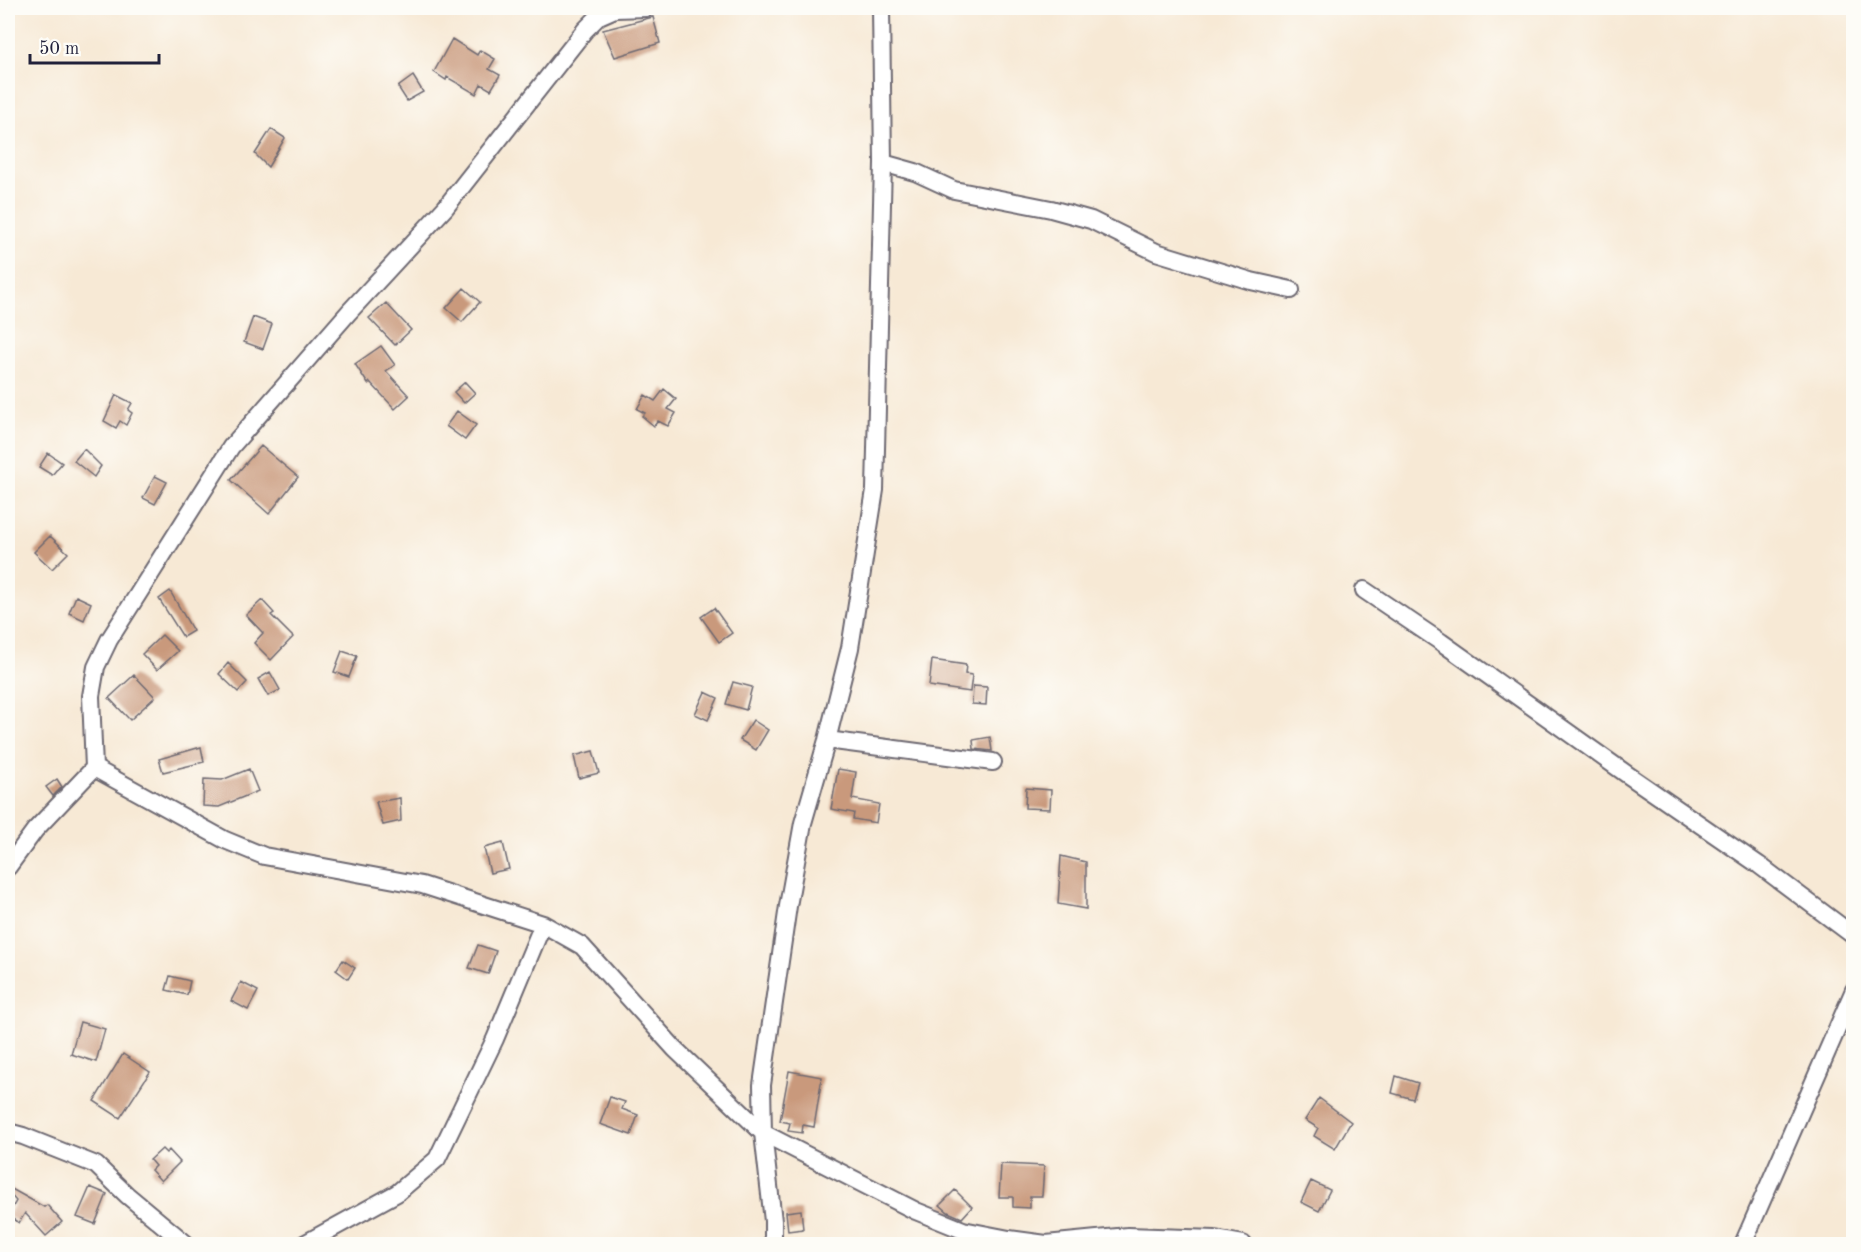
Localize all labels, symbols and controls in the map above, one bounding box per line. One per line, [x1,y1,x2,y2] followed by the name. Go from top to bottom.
[30,27,159,65] scale bar
[39,40,79,58] text: 50 m

